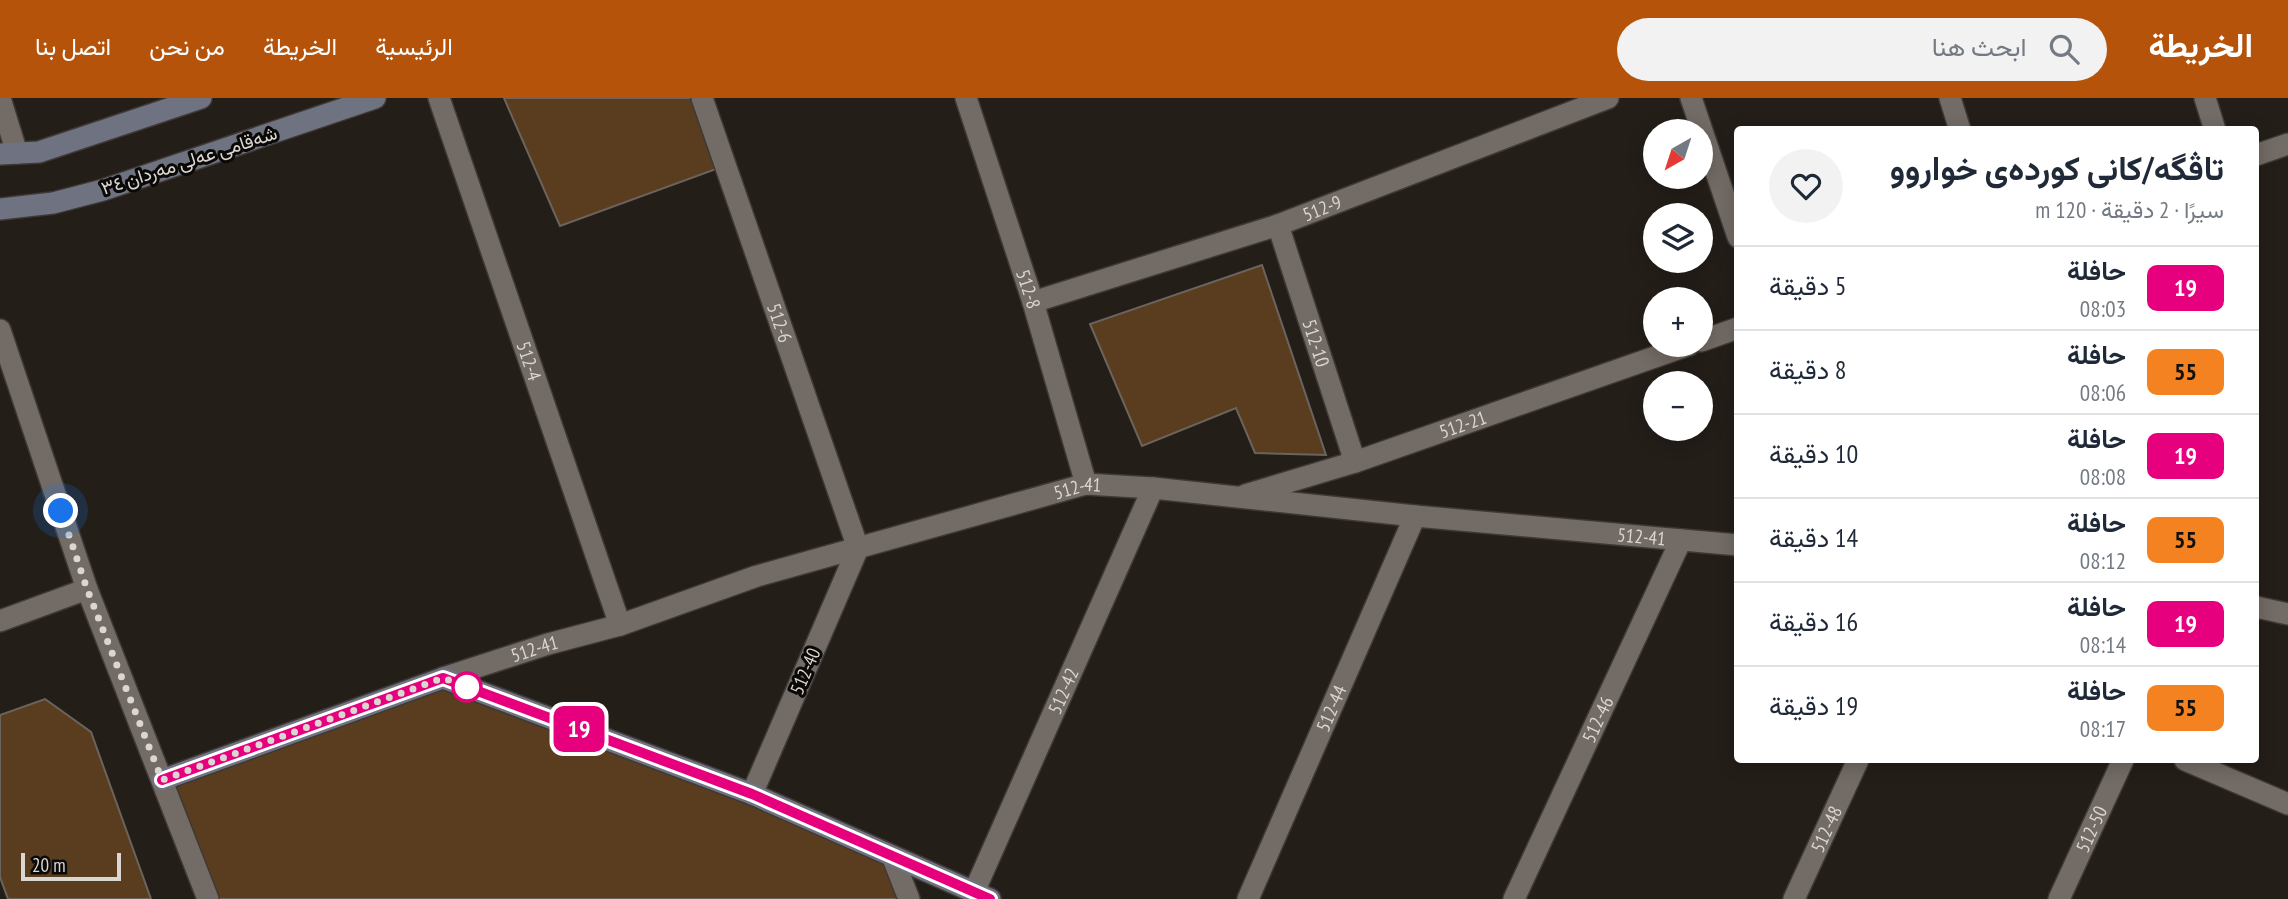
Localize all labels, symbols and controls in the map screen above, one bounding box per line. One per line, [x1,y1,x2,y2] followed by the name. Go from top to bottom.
[1617,18,2107,81] search box
[2149,23,2253,66] text: الخريطة
[1932,30,2027,63] text: ابحث هنا
[2045,30,2083,68] icon: search
[35,31,111,62] text: اتصل بنا
[149,31,225,62] text: من نحن
[263,31,337,62] text: الخريطة
[375,31,453,62] text: الرئيسية
[1643,119,1713,189] north arrow
[1643,119,1713,441] map controls
[98,120,280,200] street label: شەقامی عەلی مەردان ٣٤
[1890,146,2224,189] text: تاڤگە/کانی کوردەی خواروو
[1769,149,1843,223] button: heart
[1299,190,1345,226] street label: 512-9
[2035,195,2224,224] text: سيرًا · 2 دقيقة · 120 m
[1643,203,1713,273] button: layers
[2067,254,2126,287] text: حافلة
[1011,266,1046,311] street label: 512-8
[1769,269,1846,302] text: 5 دقيقة
[2174,272,2197,303] text: 19
[1643,287,1713,357] button: +
[2080,294,2126,323] text: 08:03
[762,300,798,346] street label: 512-6
[1297,316,1335,370] street label: 512-10
[511,338,547,384] street label: 512-4
[2067,338,2126,371] text: حافلة
[1769,353,1846,386] text: 8 دقيقة
[2174,356,2197,387] text: 55
[1643,371,1713,441] button: −
[2080,378,2126,407] text: 08:06
[1436,405,1490,444] street label: 512-21
[2067,422,2126,455] text: حافلة
[1769,437,1858,470] text: 10 دقيقة
[2174,440,2197,471] text: 19
[2080,462,2126,491] text: 08:08
[1051,472,1102,504] street label: 512-41
[43,493,78,528] your location
[2067,506,2126,539] text: حافلة
[1769,521,1858,554] text: 14 دقيقة
[1616,522,1667,550] street label: 512-41
[2174,524,2197,555] text: 55
[2080,546,2126,575] text: 08:12
[2067,590,2126,623] text: حافلة
[1769,605,1858,638] text: 16 دقيقة
[2174,608,2197,639] text: 19
[508,630,561,667] street label: 512-41
[2080,630,2126,659] text: 08:14
[785,644,825,698] street label: 512-40
[1042,664,1084,718] street label: 512-42
[452,672,482,702] unlabelled marker
[2067,674,2126,707] text: حافلة
[1310,681,1352,735] street label: 512-44
[1769,689,1858,722] text: 19 دقيقة
[1576,692,1619,746] street label: 512-46
[2174,692,2197,723] text: 55
[548,706,610,752] line badge: 19
[568,713,590,744] text: 19
[2080,714,2126,743] text: 08:17
[1805,802,1847,856] street label: 512-48
[2070,802,2112,856] street label: 512-50
[21,850,121,882] scale bar
[32,853,66,877] text: 20 m

